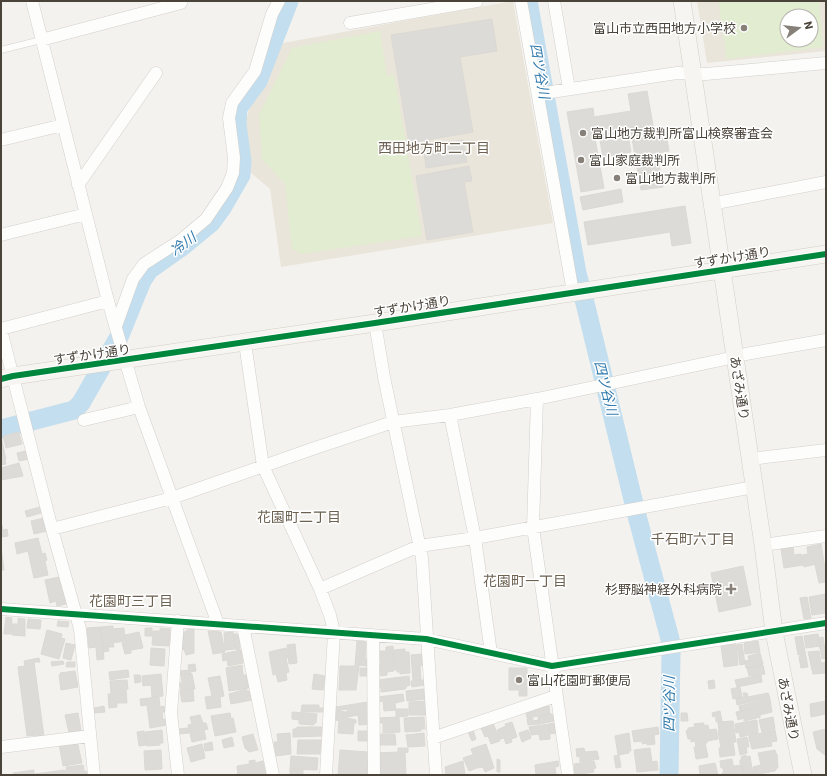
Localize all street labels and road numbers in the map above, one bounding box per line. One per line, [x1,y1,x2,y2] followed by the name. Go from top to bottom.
[692,243,772,272] street label: すずかけ通り
[372,292,452,321] street label: すずかけ通り
[52,341,132,368] street label: すずかけ通り
[726,355,753,422] street label: あざみ通り
[774,676,803,743] street label: あざみ通り

